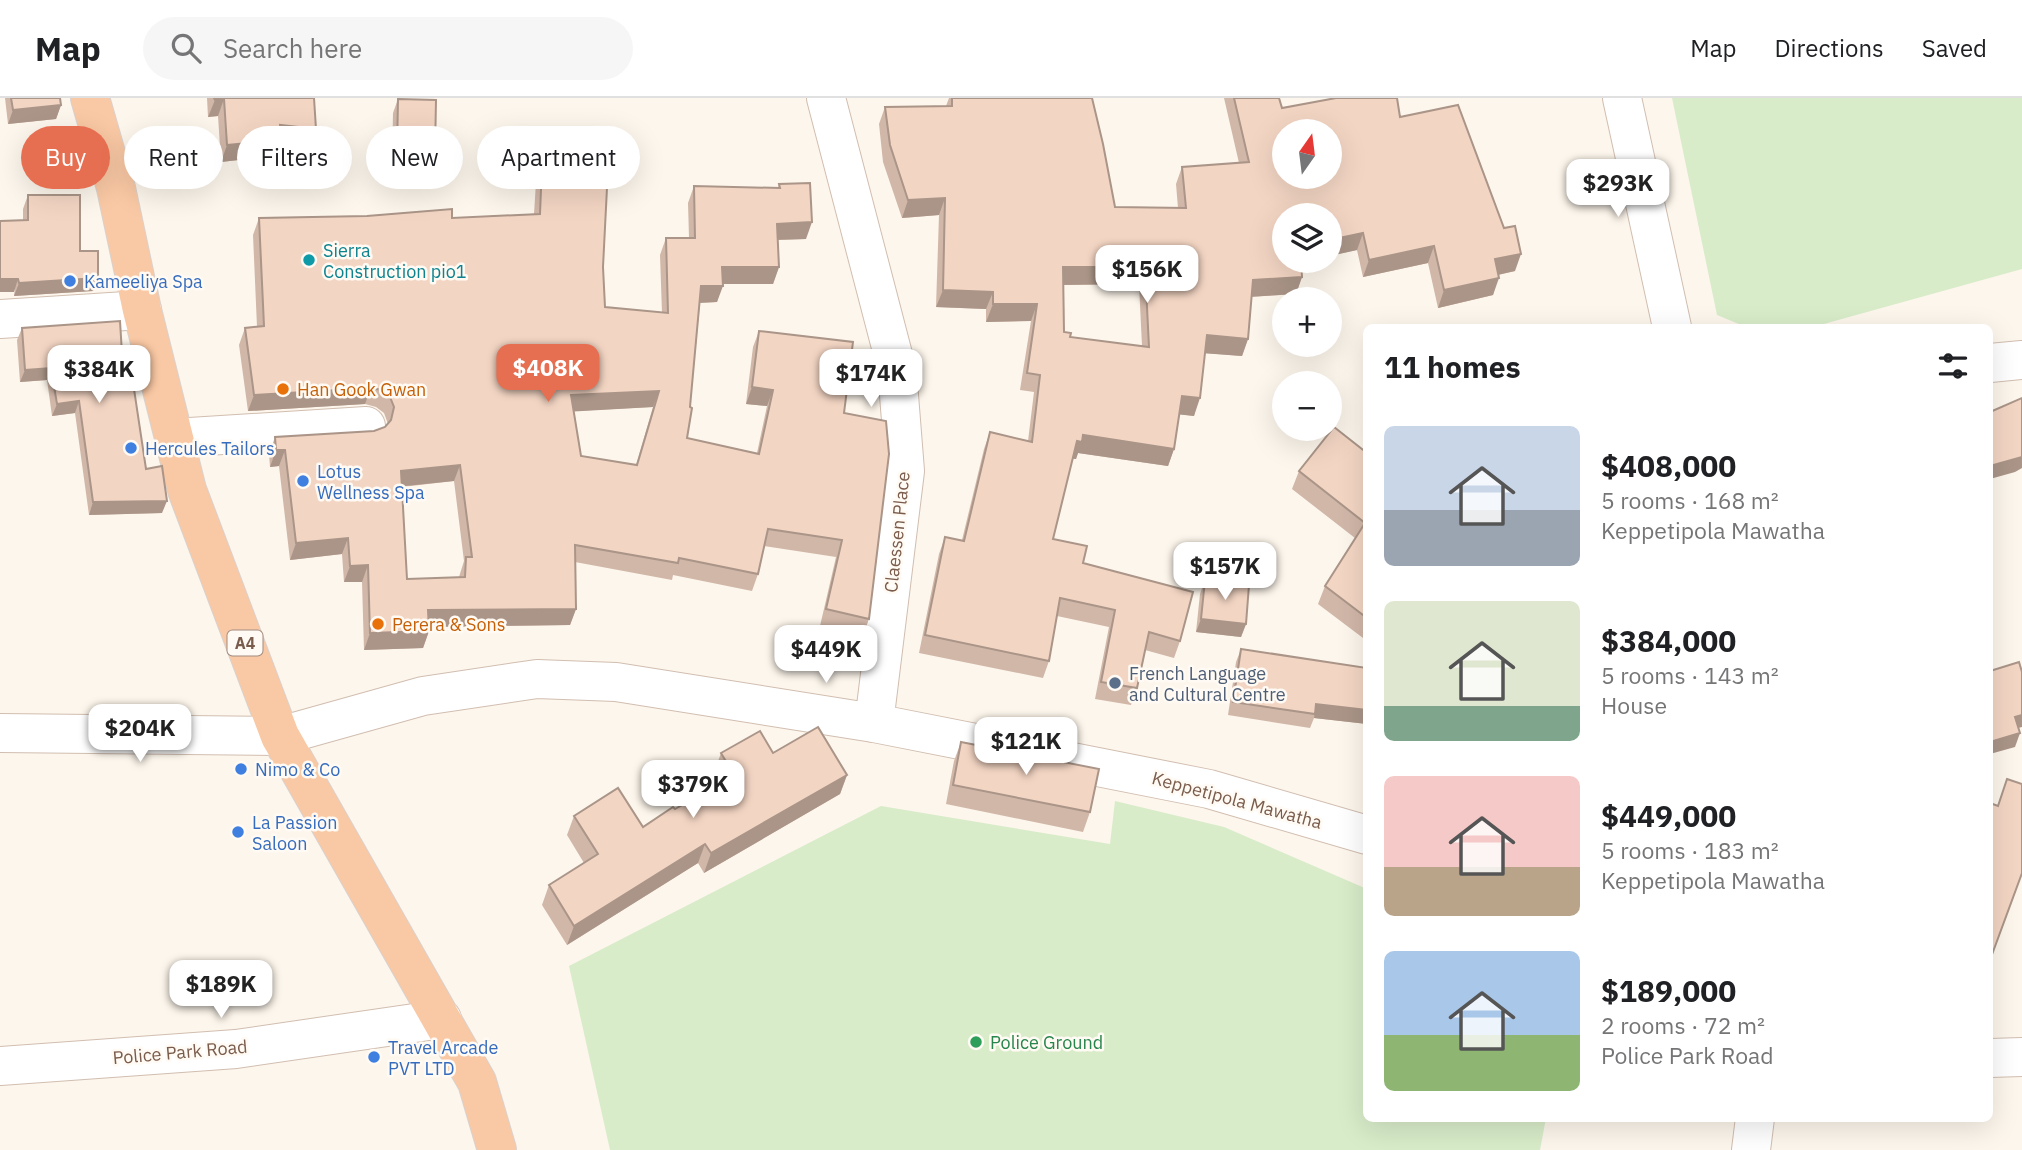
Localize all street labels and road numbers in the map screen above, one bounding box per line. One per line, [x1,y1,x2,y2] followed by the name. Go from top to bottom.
[879,470,915,594] street label: Claessen Place
[228,630,262,656] road number: A4
[1149,766,1325,834] street label: Keppetipola Mawatha
[112,1035,248,1069] street label: Police Park Road

